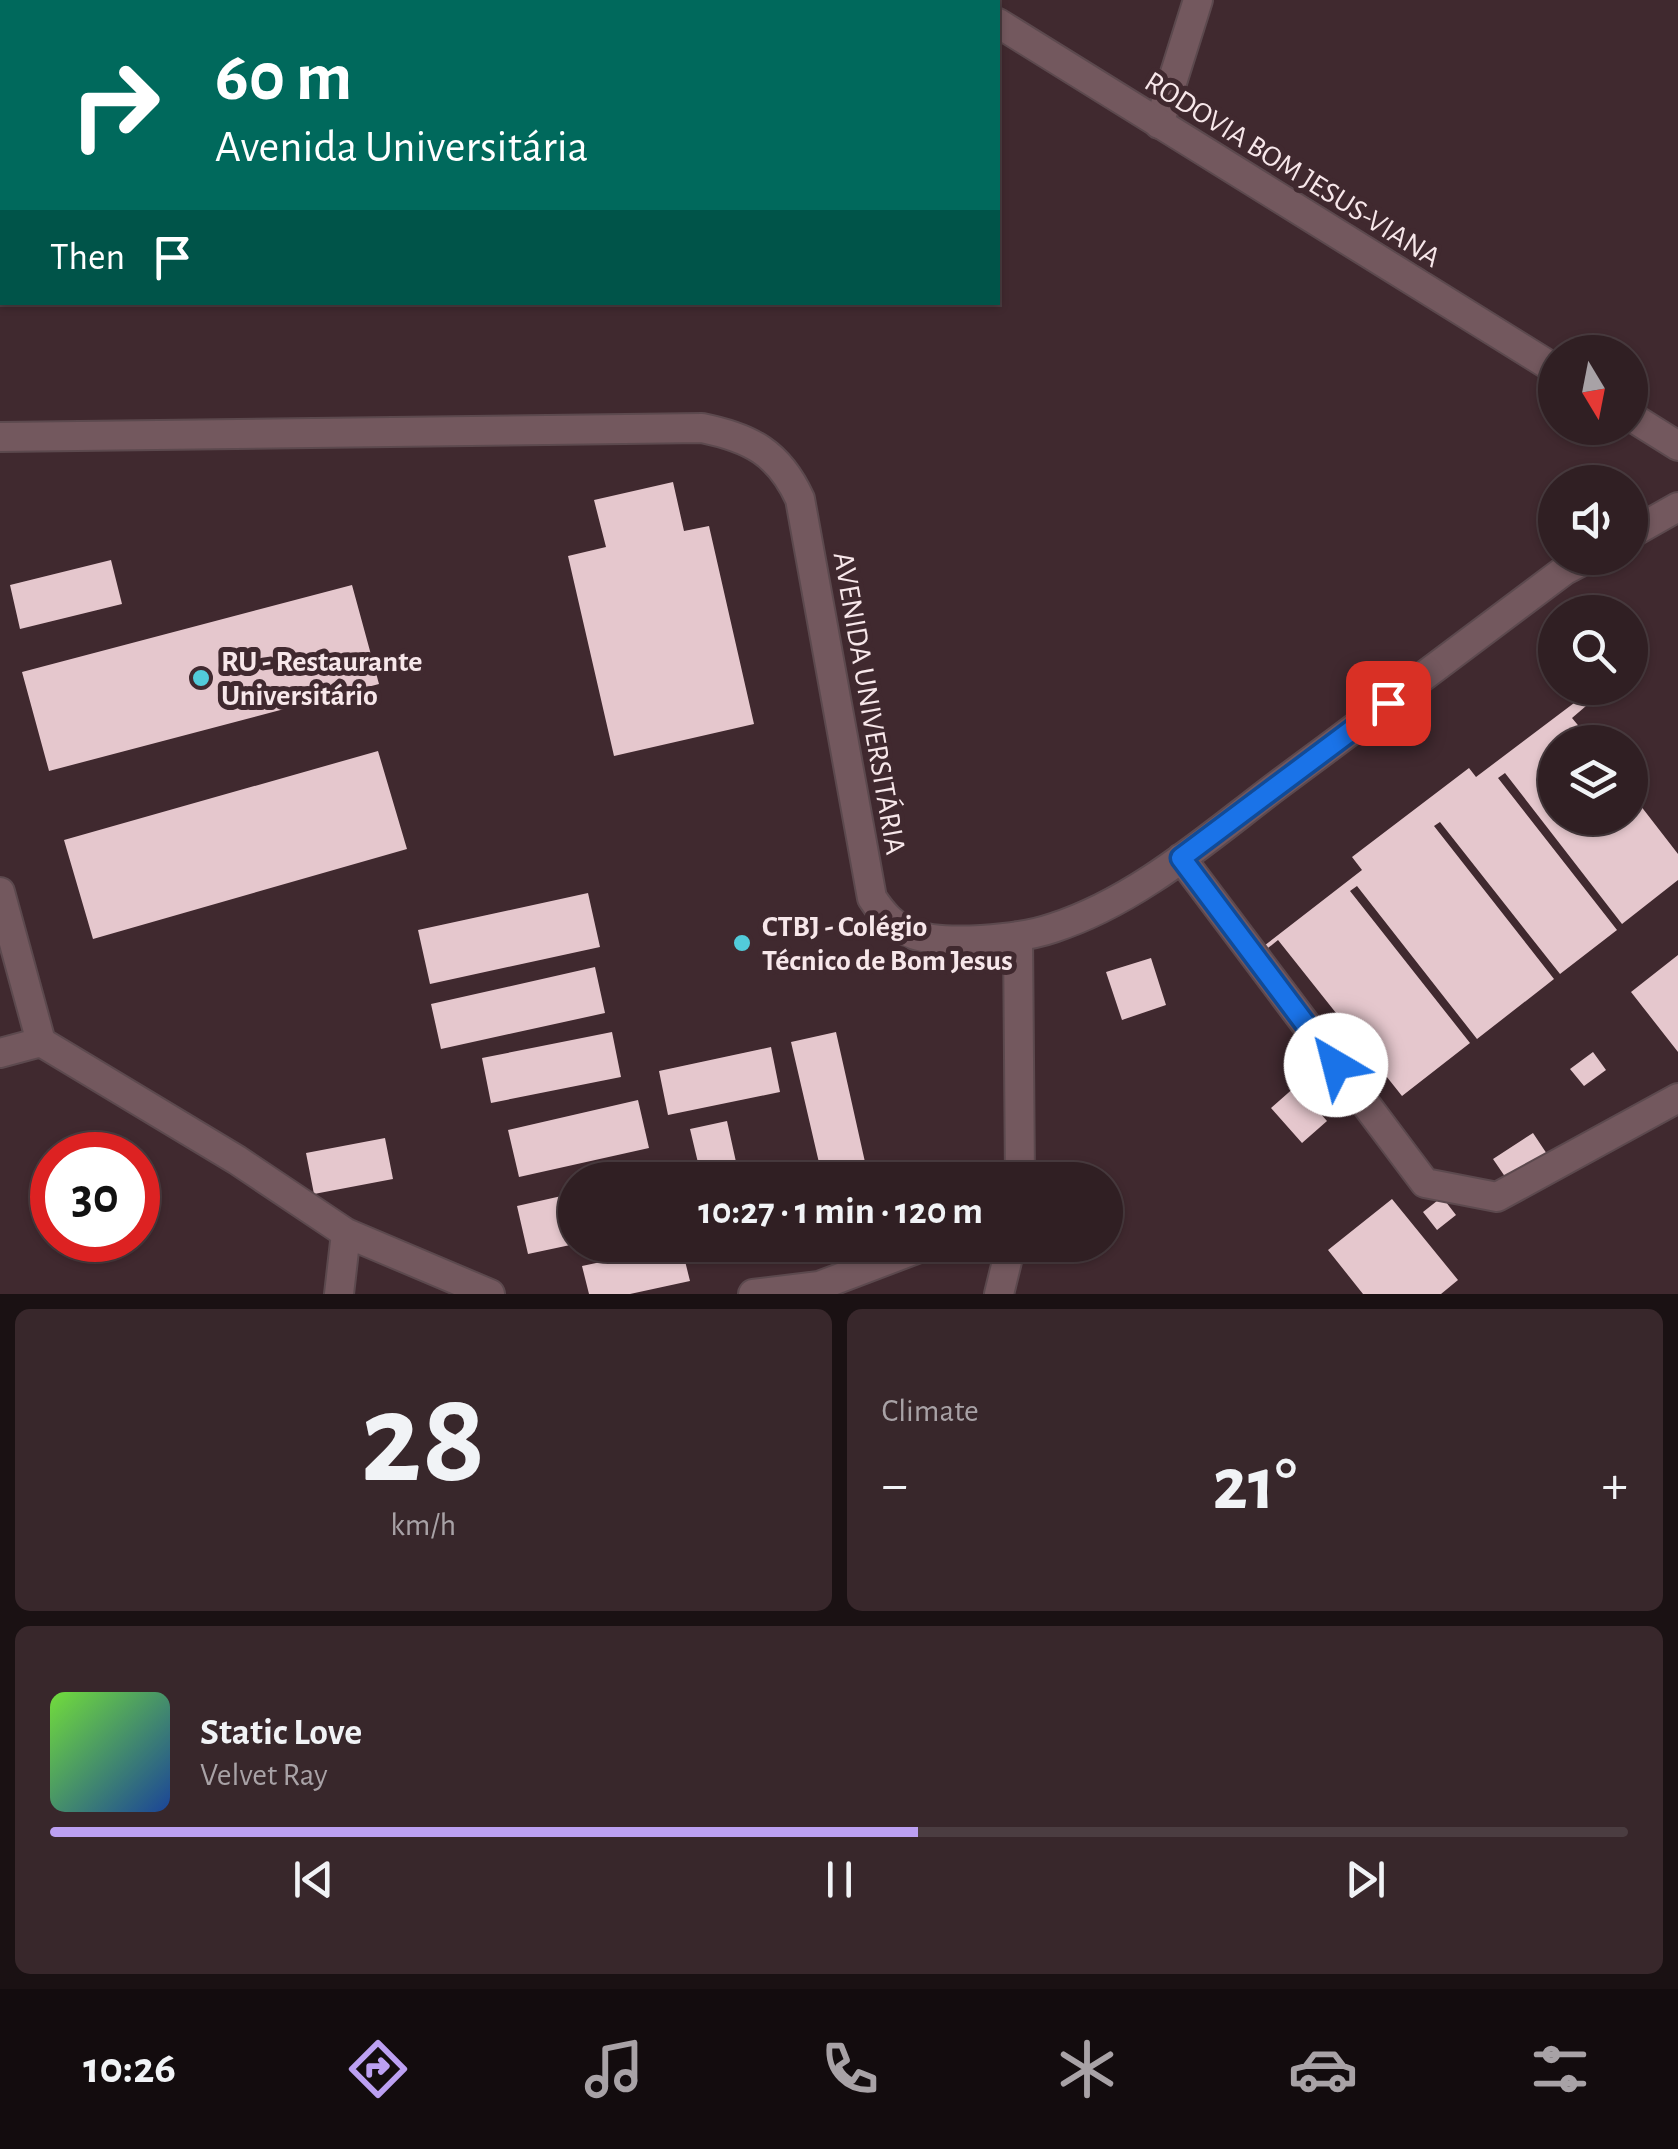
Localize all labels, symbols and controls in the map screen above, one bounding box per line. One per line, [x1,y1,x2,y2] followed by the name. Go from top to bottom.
[50,40,180,170] icon: right
[215,43,352,113] text: 60 m
[1139,66,1446,273] street label: RODOVIA BOM JESUS-VIANA
[215,125,588,170] text: Avenida Universitária
[145,230,200,285] icon: arrive
[50,239,125,277] text: Then
[1538,335,1648,445] north arrow
[1538,335,1648,835] map controls
[1538,465,1648,575] button: sound
[828,549,912,857] street label: AVENIDA UNIVERSITÁRIA
[1538,595,1648,705] button: search
[221,647,422,711] place label: RU - Restaurante Universitário
[1346,661,1431,746] pin
[190,667,212,689] marker: RU - Restaurante Universitário
[1361,676,1416,731] icon: arrive
[1538,725,1648,835] button: layers
[762,912,1013,976] place label: CTBJ - Colégio Técnico de Bom Jesus
[731,932,753,954] marker: CTBJ - Colégio Técnico de Bom Jesus
[1284,1013,1388,1117] position arrow
[30,1132,160,1262] speed limit sign: 30
[698,1193,983,1231] text: 10:27 · 1 min · 120 m
[361,1376,486,1506] text: 28
[882,1395,979,1427] text: Climate
[1213,1448,1297,1523] text: 21°
[882,1458,908,1513] text: −
[1602,1458,1628,1513] text: +
[390,1509,456,1541] text: km/h
[200,1714,362,1752] text: Static Love
[200,1759,328,1791] text: Velvet Ray
[286,1852,341,1907] icon: previous
[812,1852,867,1907] icon: pause
[1338,1852,1393,1907] icon: next
[343,2034,413,2104] icon: directions
[579,2034,649,2104] icon: music
[815,2034,885,2104] icon: phone
[1052,2034,1122,2104] icon: climate
[1288,2034,1358,2104] icon: car
[1525,2034,1595,2104] icon: filters
[83,2046,176,2091] text: 10:26

